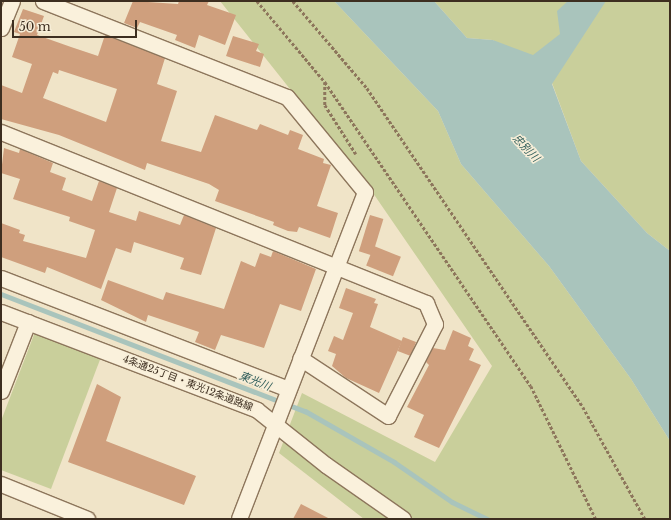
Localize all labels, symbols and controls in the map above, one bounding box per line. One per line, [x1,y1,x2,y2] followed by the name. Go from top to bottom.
[14,12,139,38] scale bar
[19,19,51,34] text: 50 m
[510,132,542,164] water label: 忠別川
[121,353,255,413] street label: 4条通25丁目・東光12条道路線
[237,369,273,393] water label: 東光川

